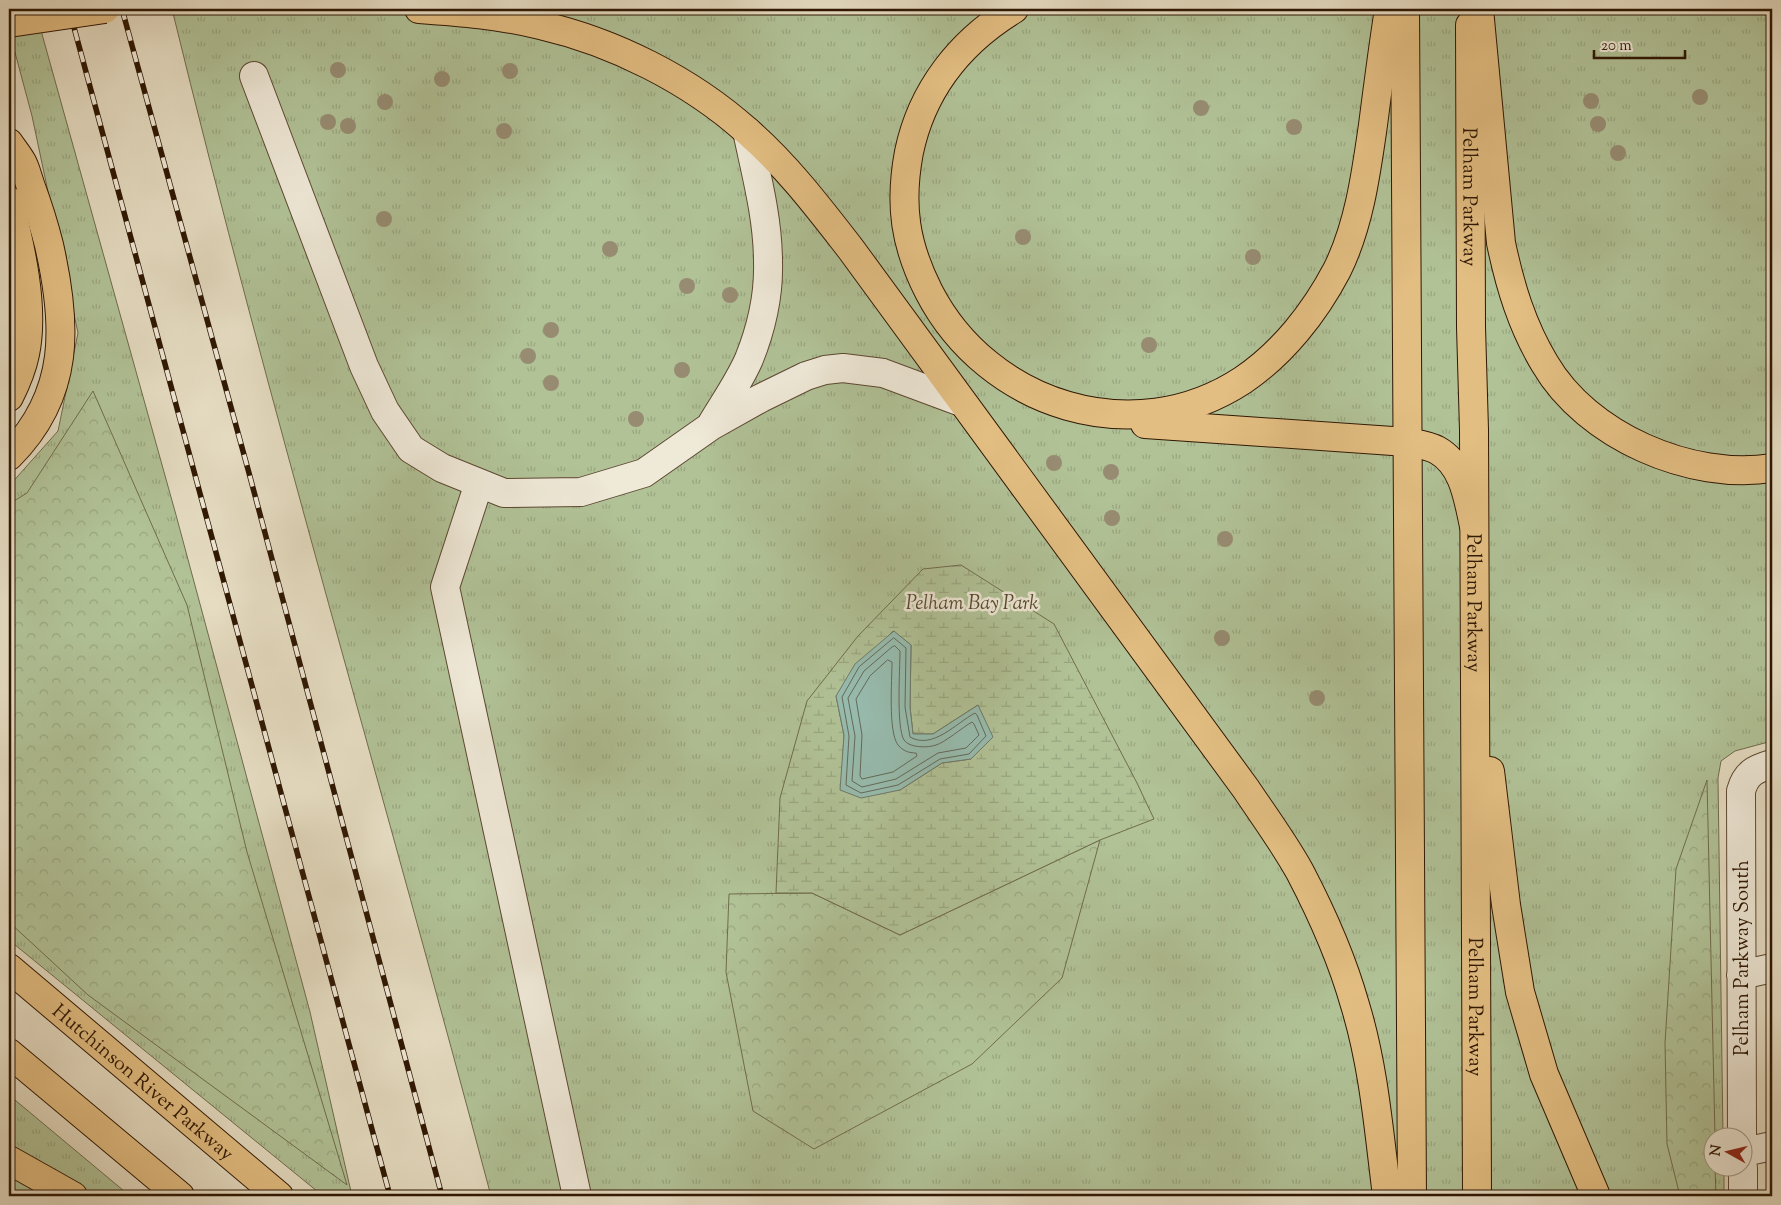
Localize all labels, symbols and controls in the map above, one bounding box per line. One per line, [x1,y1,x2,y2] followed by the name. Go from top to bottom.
[1594,28,1685,60] scale bar
[1601,36,1632,57] text: 20 m
[1453,128,1483,267] street label: Pelham Parkway
[1457,533,1487,672] street label: Pelham Parkway
[906,590,1038,619] park label: Pelham Bay Park
[1729,860,1758,1056] street label: Pelham Parkway South
[1459,937,1489,1076] street label: Pelham Parkway
[45,998,239,1169] street label: Hutchinson River Parkway
[1704,1128,1754,1178] north arrow
[1706,1144,1728,1157] text: N

